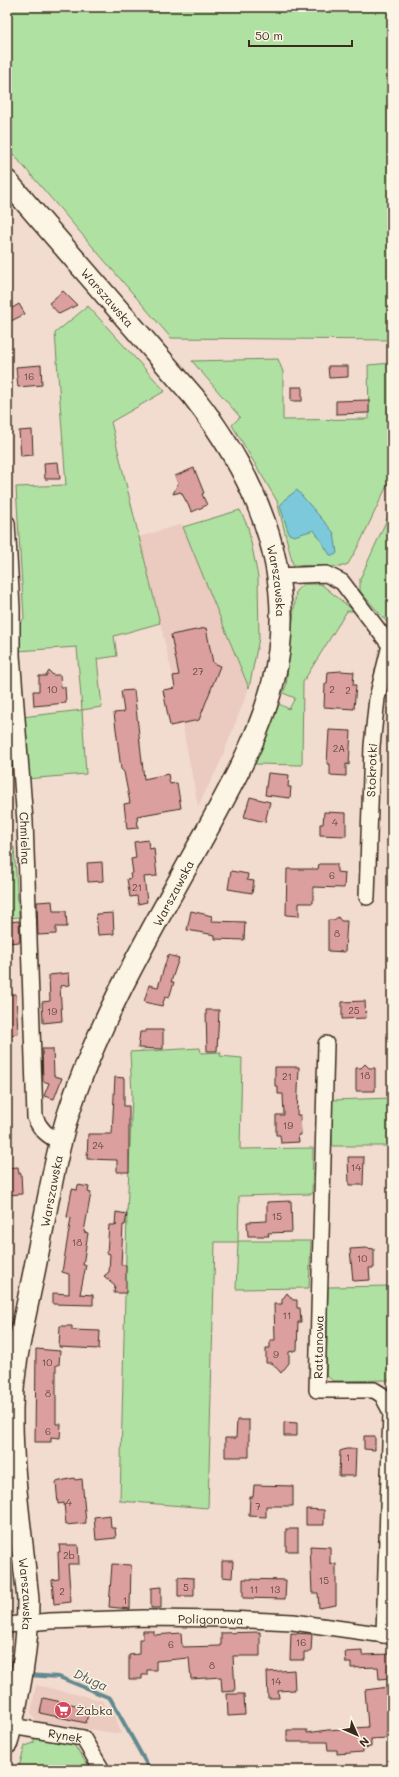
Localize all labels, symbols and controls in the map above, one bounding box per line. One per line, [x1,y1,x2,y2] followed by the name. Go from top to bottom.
[249,22,352,48] scale bar
[255,27,283,43] text: 50 m
[78,265,138,330] street label: Warszawska
[24,369,34,383] house number: 16
[264,543,289,617] street label: Warszawska
[192,664,204,678] house number: 27
[47,682,57,696] house number: 10
[329,682,335,696] house number: 2
[345,683,351,697] house number: 2
[333,741,345,755] house number: 2A
[362,742,380,797] street label: Stokrotki
[16,811,34,865] street label: Chmielna
[332,815,338,829] house number: 4
[149,857,197,929] street label: Warszawska
[329,868,335,882] house number: 6
[132,880,142,894] house number: 21
[334,926,340,940] house number: 8
[348,1003,360,1017] house number: 25
[47,1004,57,1018] house number: 19
[360,1068,370,1082] house number: 18
[282,1069,292,1083] house number: 21
[283,1118,293,1132] house number: 19
[92,1138,104,1152] house number: 24
[36,1154,66,1228] street label: Warszawska
[351,1160,361,1174] house number: 14
[272,1209,282,1223] house number: 15
[72,1235,82,1249] house number: 18
[357,1251,367,1265] house number: 10
[283,1308,291,1322] house number: 11
[309,1315,327,1379] street label: Rattanowa
[273,1347,279,1361] house number: 9
[42,1355,52,1369] house number: 10
[45,1386,51,1400] house number: 8
[45,1424,51,1438] house number: 6
[346,1450,350,1464] house number: 1
[66,1495,72,1509] house number: 4
[255,1499,261,1513] house number: 7
[63,1548,75,1562] house number: 2b
[16,1557,36,1631] street label: Warszawska
[319,1573,329,1587] house number: 15
[183,1580,189,1594] house number: 5
[250,1582,258,1596] house number: 11
[270,1582,280,1596] house number: 13
[59,1584,65,1598] house number: 2
[123,1593,127,1607] house number: 1
[178,1610,244,1628] street label: Poligonowa
[296,1635,306,1649] house number: 16
[168,1637,174,1651] house number: 6
[209,1658,215,1672] house number: 8
[71,1664,111,1694] water label: Długa
[271,1674,281,1688] house number: 14
[53,1700,73,1720] supermarket icon: Żabka
[76,1702,113,1718] place label: Żabka
[337,1715,377,1755] north arrow
[47,1724,84,1746] street label: Rynek
[356,1734,373,1751] text: N

